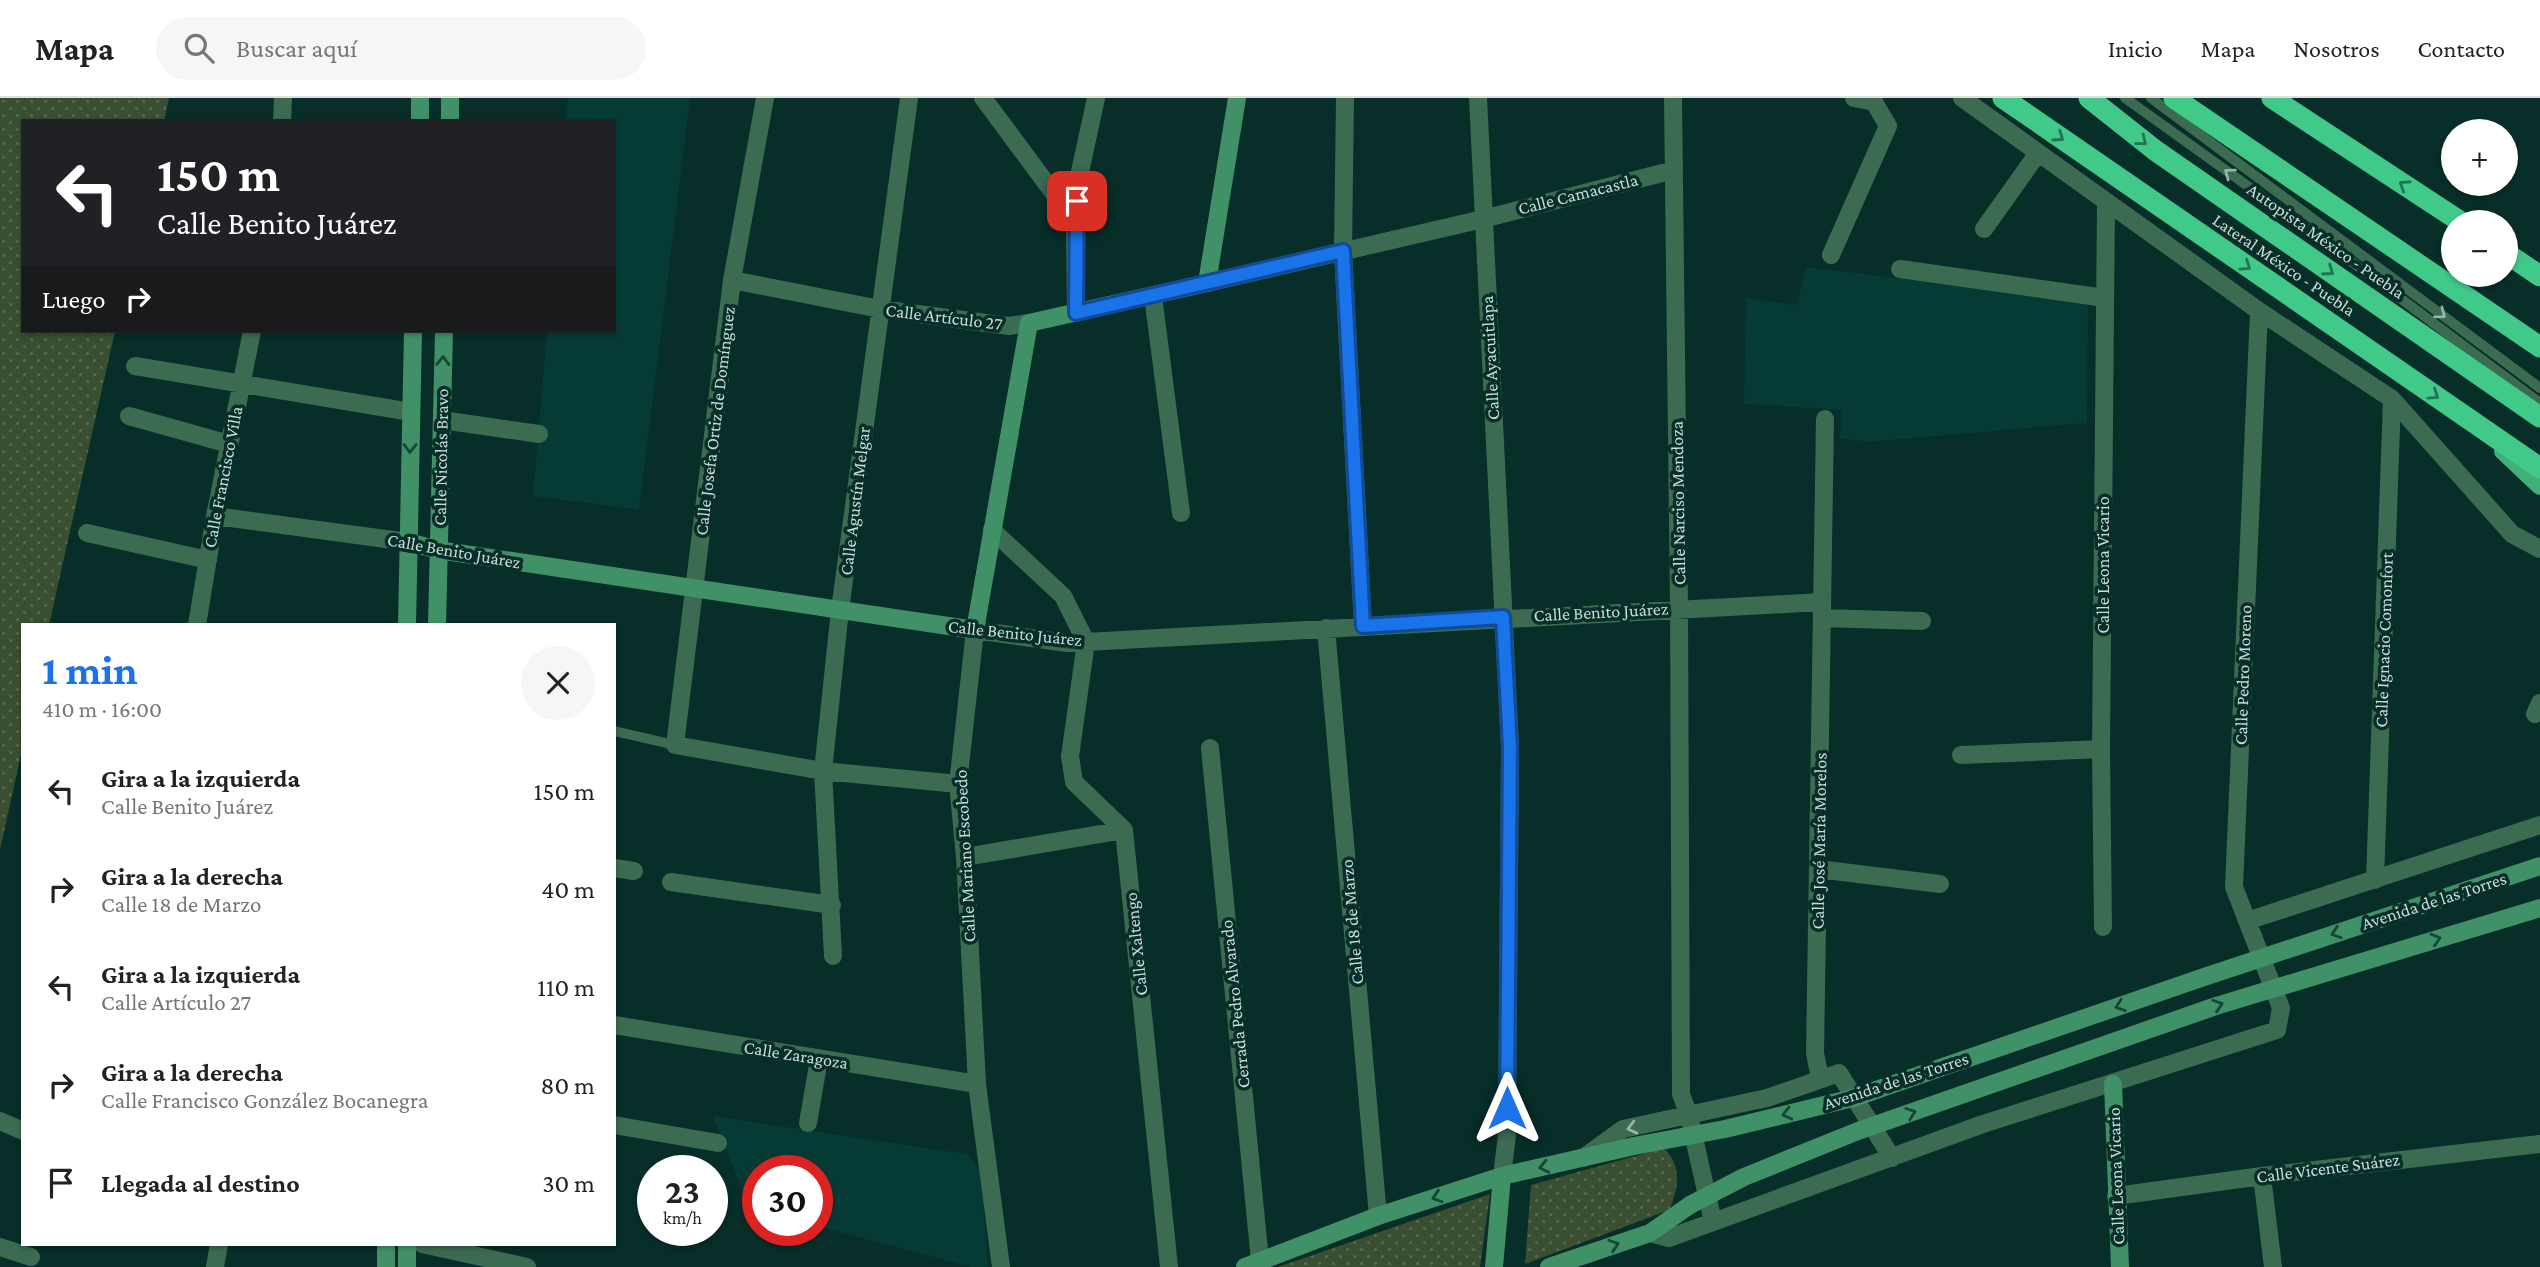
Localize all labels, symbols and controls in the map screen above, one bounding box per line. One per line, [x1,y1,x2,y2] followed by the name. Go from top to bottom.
[156,17,646,80] search box
[180,29,218,67] icon: search
[35,30,114,67] text: Mapa
[236,34,357,63] text: Buscar aquí
[2108,35,2163,62] text: Inicio
[2201,35,2255,62] text: Mapa
[2293,35,2380,62] text: Nosotros
[2418,35,2505,62] text: Contacto
[2441,119,2518,287] map controls
[2441,119,2518,196] button: +
[2051,129,2064,141] one-way arrow
[2135,132,2147,145] one-way arrow
[42,147,133,238] icon: left
[157,147,280,202] text: 150 m
[1516,169,1640,219] street label: Calle Camacastla
[2224,169,2237,181] one-way arrow
[1047,171,1107,231] pin
[2244,179,2408,303] street label: Autopista México - Puebla
[2398,180,2411,193] one-way arrow
[1058,182,1096,220] icon: arrive
[157,205,397,241] text: Calle Benito Juárez
[2209,210,2359,320] street label: Lateral México - Puebla
[2441,210,2518,287] button: −
[2238,258,2251,270] one-way arrow
[2321,263,2334,276] one-way arrow
[119,280,157,318] icon: right
[42,285,105,314] text: Luego
[1477,295,1503,421] street label: Calle Ayacuitlapa
[884,300,1004,334] street label: Calle Artículo 27
[691,305,739,537] street label: Calle Josefa Ortiz de Domínguez
[2434,306,2446,319] one-way arrow
[436,355,451,366] one-way arrow
[2426,387,2439,399] one-way arrow
[430,388,452,526] street label: Calle Nicolás Bravo
[199,404,247,550] street label: Calle Francisco Villa
[1667,421,1689,585] street label: Calle Narciso Mendoza
[836,425,874,577] street label: Calle Agustín Melgar
[403,443,418,454] one-way arrow
[2093,496,2113,634] street label: Calle Leona Vicario
[386,529,522,573] street label: Calle Benito Juárez
[2371,551,2397,728] street label: Calle Ignacio Comonfort
[1533,598,1669,626] street label: Calle Benito Juárez
[2231,604,2255,746] street label: Calle Pedro Moreno
[947,616,1083,650] street label: Calle Benito Juárez
[42,646,138,693] text: 1 min
[521,646,595,720] button: close
[42,696,162,722] text: 410 m · 16:00
[1807,752,1831,930] street label: Calle José María Morelos
[101,764,300,793] text: Gira a la izquierda
[950,769,980,943] street label: Calle Mariano Escobedo
[42,772,80,810] icon: left
[534,777,595,806] text: 150 m
[101,793,273,819] text: Calle Benito Juárez
[1337,859,1367,985] street label: Calle 18 de Marzo
[101,862,283,891] text: Gira a la derecha
[2359,868,2509,934] street label: Avenida de las Torres
[42,870,80,908] icon: right
[541,875,595,904] text: 40 m
[101,891,261,917] text: Calle 18 de Marzo
[1121,891,1151,997] street label: Calle Xaltengo
[1216,919,1254,1089] street label: Cerrada Pedro Alvarado
[2330,925,2342,939] one-way arrow
[2430,933,2442,948] one-way arrow
[101,960,300,989] text: Gira a la izquierda
[42,968,80,1006] icon: left
[537,973,595,1002] text: 110 m
[101,989,251,1015] text: Calle Artículo 27
[2114,998,2126,1012] one-way arrow
[2212,999,2224,1013] one-way arrow
[742,1037,850,1073] street label: Calle Zaragoza
[1821,1048,1971,1114] street label: Avenida de las Torres
[101,1058,283,1087] text: Gira a la derecha
[42,1066,80,1104] icon: right
[541,1071,595,1100] text: 80 m
[1470,1071,1544,1145] position arrow
[101,1087,428,1113] text: Calle Francisco González Bocanegra
[1781,1106,1793,1120] one-way arrow
[1905,1107,1917,1121] one-way arrow
[2104,1107,2128,1245] street label: Calle Leona Vicario
[1626,1120,1638,1134] one-way arrow
[2255,1149,2401,1187] street label: Calle Vicente Suárez
[742,1155,833,1246] speed limit sign: 30
[1538,1158,1550,1173] one-way arrow
[42,1164,80,1202] icon: arrive
[101,1169,300,1198] text: Llegada al destino
[542,1169,595,1198] text: 30 m
[665,1172,700,1211] text: 23
[1432,1189,1444,1203] one-way arrow
[663,1208,702,1228] text: km/h
[1607,1239,1619,1254] one-way arrow

